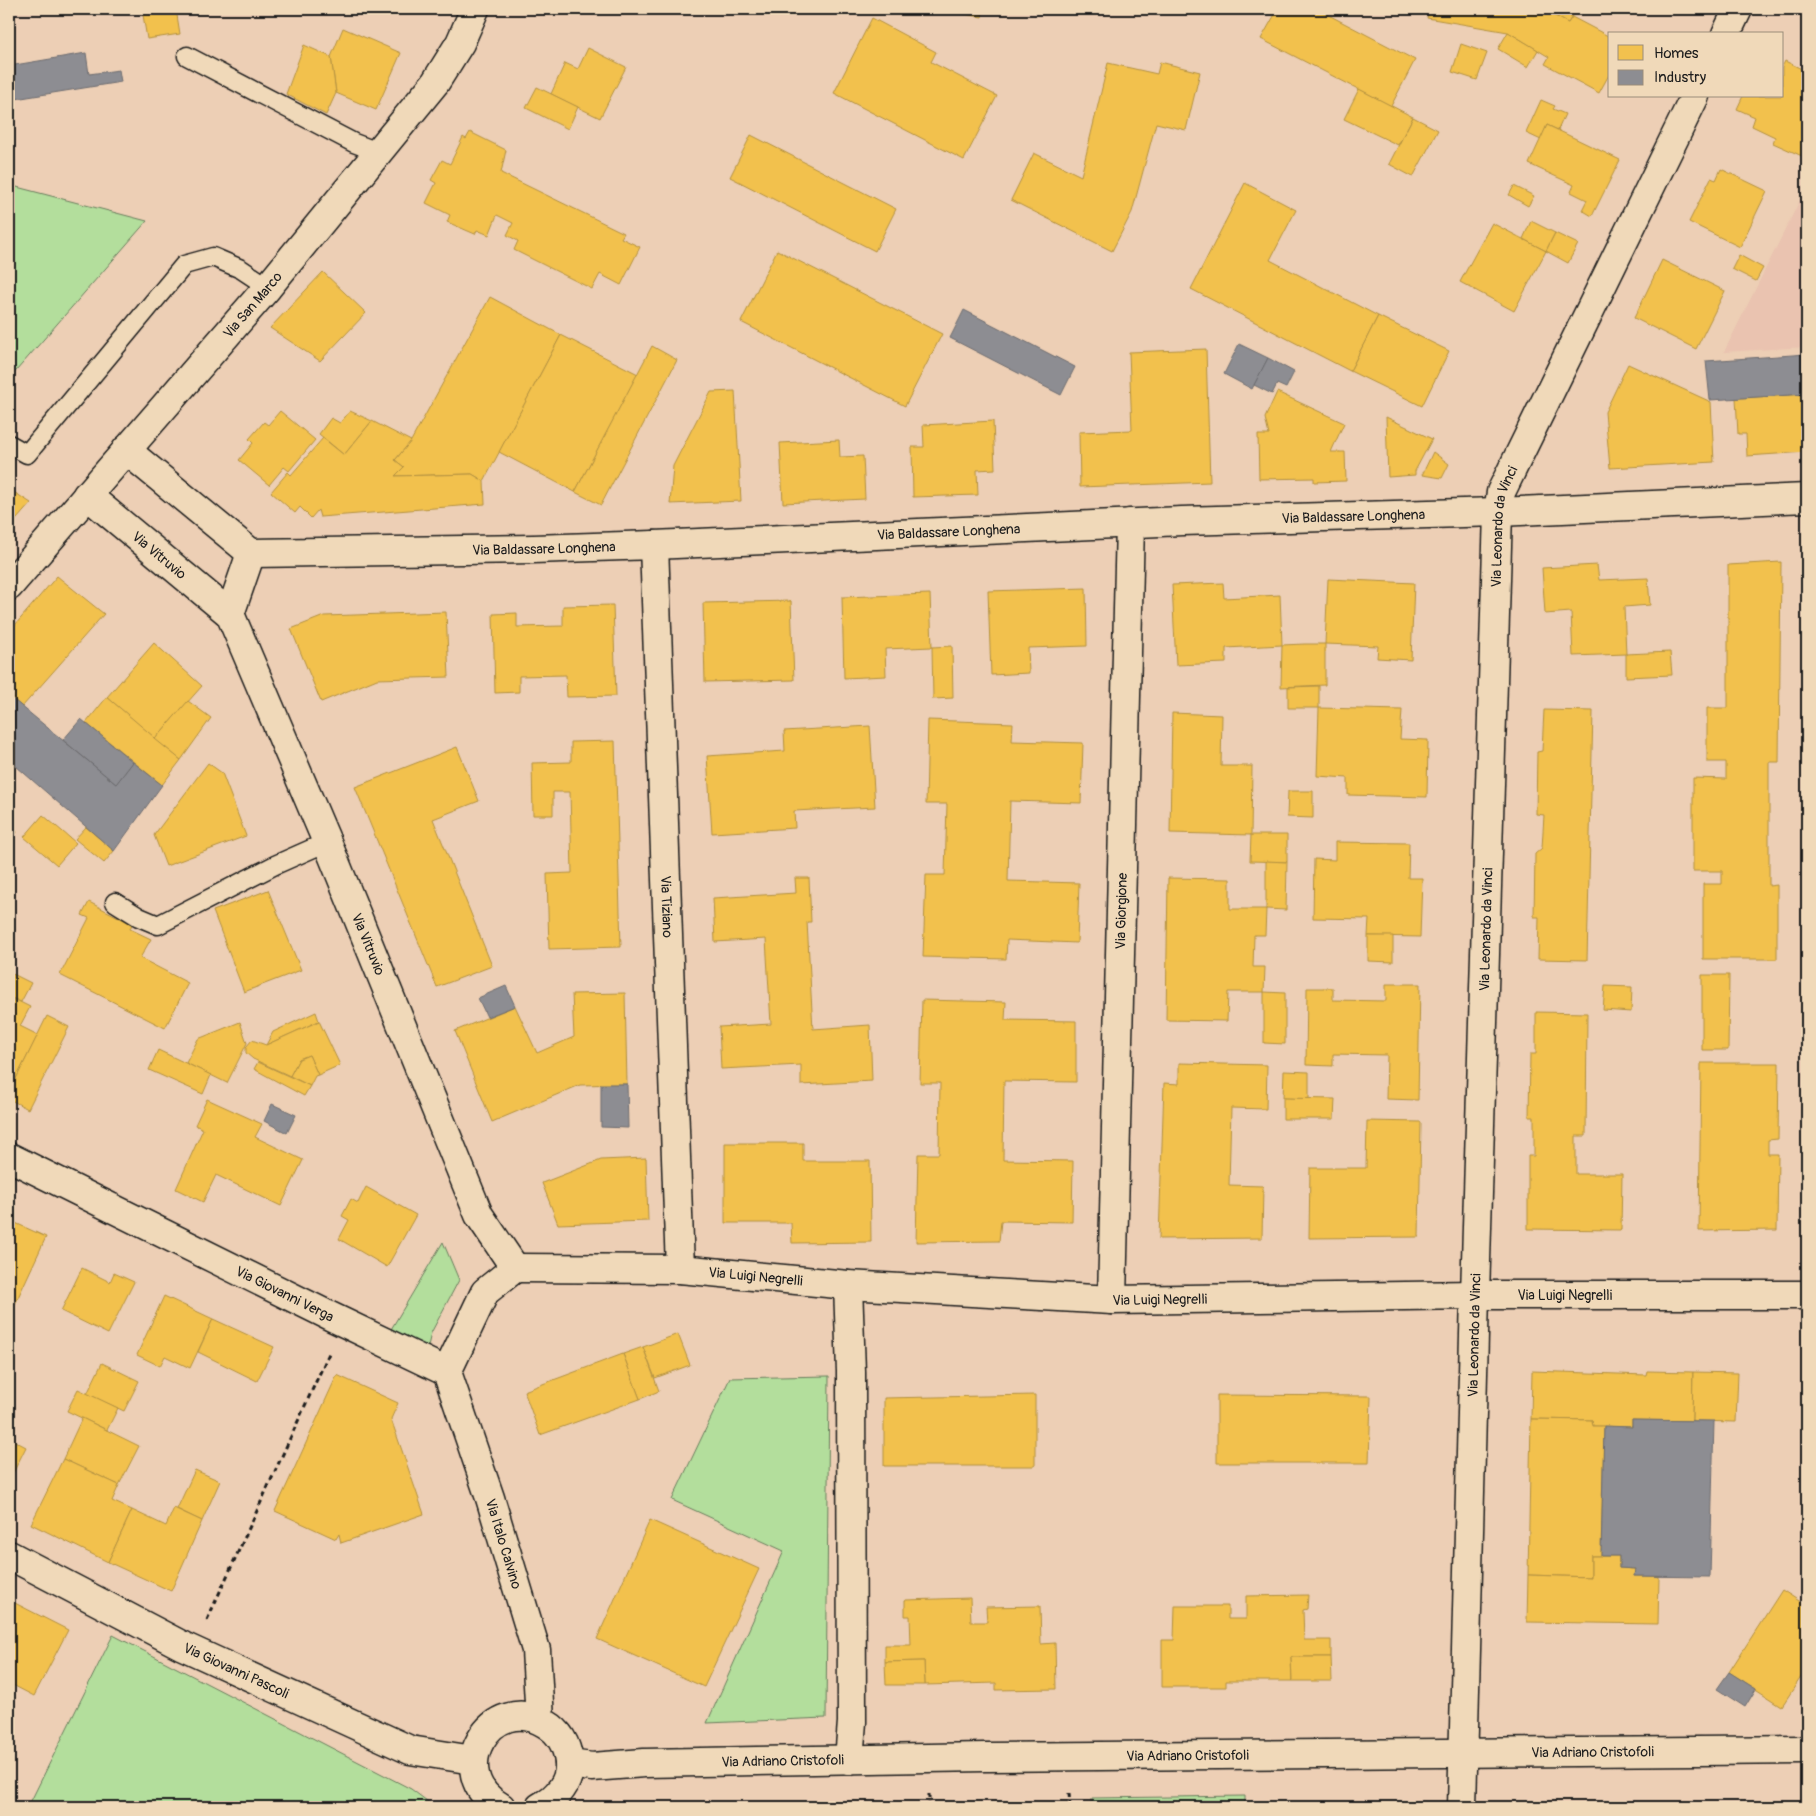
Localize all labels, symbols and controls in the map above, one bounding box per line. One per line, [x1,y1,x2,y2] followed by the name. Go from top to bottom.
[1608,32,1784,98] legend
[1654,44,1699,63] text: Homes
[1654,68,1707,87] text: Industry
[219,268,286,341] street label: Via San Marco
[1487,463,1521,588] street label: Via Leonardo da Vinci
[1281,506,1425,527] street label: Via Baldassare Longhena
[877,520,1021,543] street label: Via Baldassare Longhena
[129,528,190,583] street label: Via Vitruvio
[472,538,616,558] street label: Via Baldassare Longhena
[1475,867,1496,991] street label: Via Leonardo da Vinci
[1112,873,1130,950] street label: Via Giorgione
[657,875,677,939] street label: Via Tiziano
[348,911,389,978] street label: Via Vitruvio
[233,1262,337,1325] street label: Via Giovanni Verga
[708,1263,804,1289] street label: Via Luigi Negrelli
[1464,1273,1484,1397] street label: Via Leonardo da Vinci
[1517,1287,1613,1304] street label: Via Luigi Negrelli
[1112,1290,1208,1308] street label: Via Luigi Negrelli
[482,1497,526,1591] street label: Via Italo Calvino
[181,1639,292,1702] street label: Via Giovanni Pascoli
[1531,1743,1654,1761] street label: Via Adriano Cristofoli
[1126,1746,1249,1764] street label: Via Adriano Cristofoli
[721,1751,845,1770] street label: Via Adriano Cristofoli

